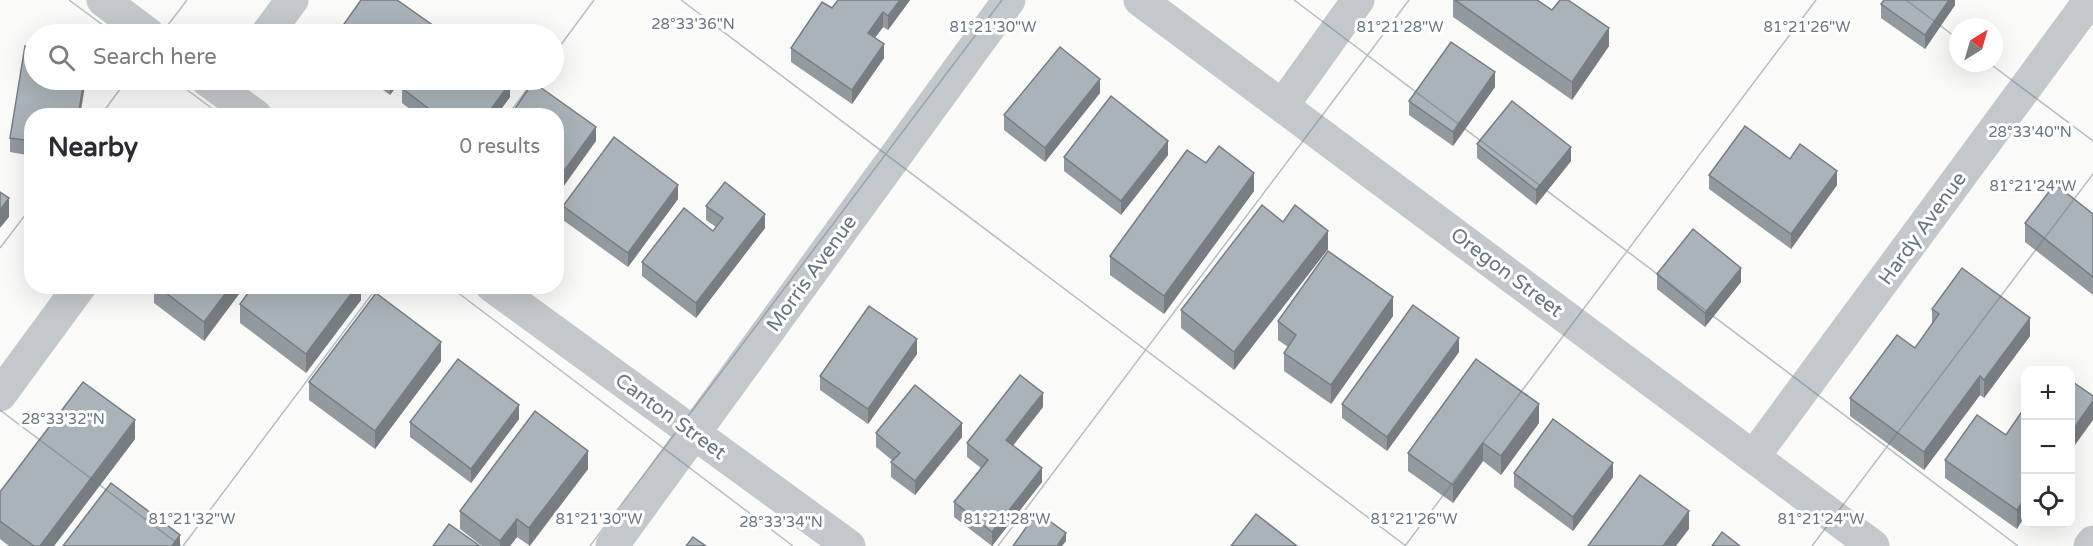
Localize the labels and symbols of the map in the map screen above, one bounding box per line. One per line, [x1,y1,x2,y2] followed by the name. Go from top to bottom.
[651,15,735,33] text: 28°33'36"N
[950,18,1036,36] text: 81°21'30"W
[1357,18,1443,36] text: 81°21'28"W
[1764,18,1850,36] text: 81°21'26"W
[1949,18,2003,72] north arrow
[1988,123,2072,141] text: 28°33'40"N
[1874,167,1972,290] street label: Hardy Avenue
[1990,177,2076,195] text: 81°21'24"W
[762,211,862,336] street label: Morris Avenue
[1446,223,1567,323] street label: Oregon Street
[610,369,731,465] street label: Canton Street
[21,410,105,428] text: 28°33'32"N
[149,510,235,528] text: 81°21'32"W
[556,510,642,528] text: 81°21'30"W
[964,510,1050,528] text: 81°21'28"W
[1371,510,1457,528] text: 81°21'26"W
[1778,510,1864,528] text: 81°21'24"W
[739,513,823,531] text: 28°33'34"N

